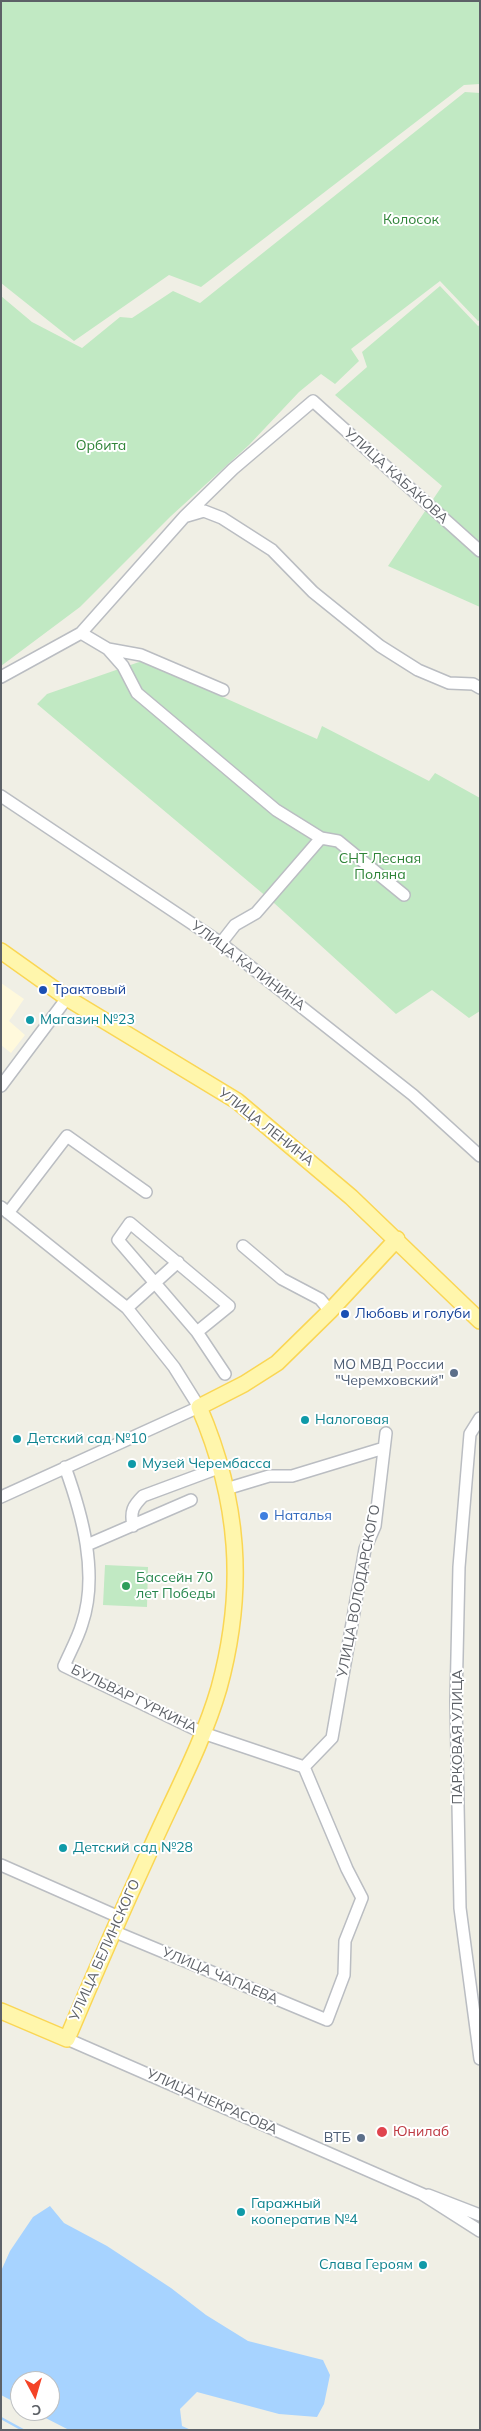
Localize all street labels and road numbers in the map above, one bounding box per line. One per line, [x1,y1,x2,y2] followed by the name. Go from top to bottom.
[341,425,451,527] street label: УЛИЦА КАБАКОВА
[188,918,308,1014] street label: УЛИЦА КАЛИНИНА
[215,1084,317,1170] street label: УЛИЦА ЛЕНИНА
[334,1503,384,1679] street label: УЛИЦА ВОЛОДАРСКОГО
[68,1661,200,1737] street label: БУЛЬВАР ГУРКИНА
[450,1670,466,1804] street label: ПАРКОВАЯ УЛИЦА
[66,1877,144,2023] street label: УЛИЦА БЕЛИНСКОГО
[159,1944,281,2008] street label: УЛИЦА ЧАПАЕВА
[144,2066,280,2138] street label: УЛИЦА НЕКРАСОВА

